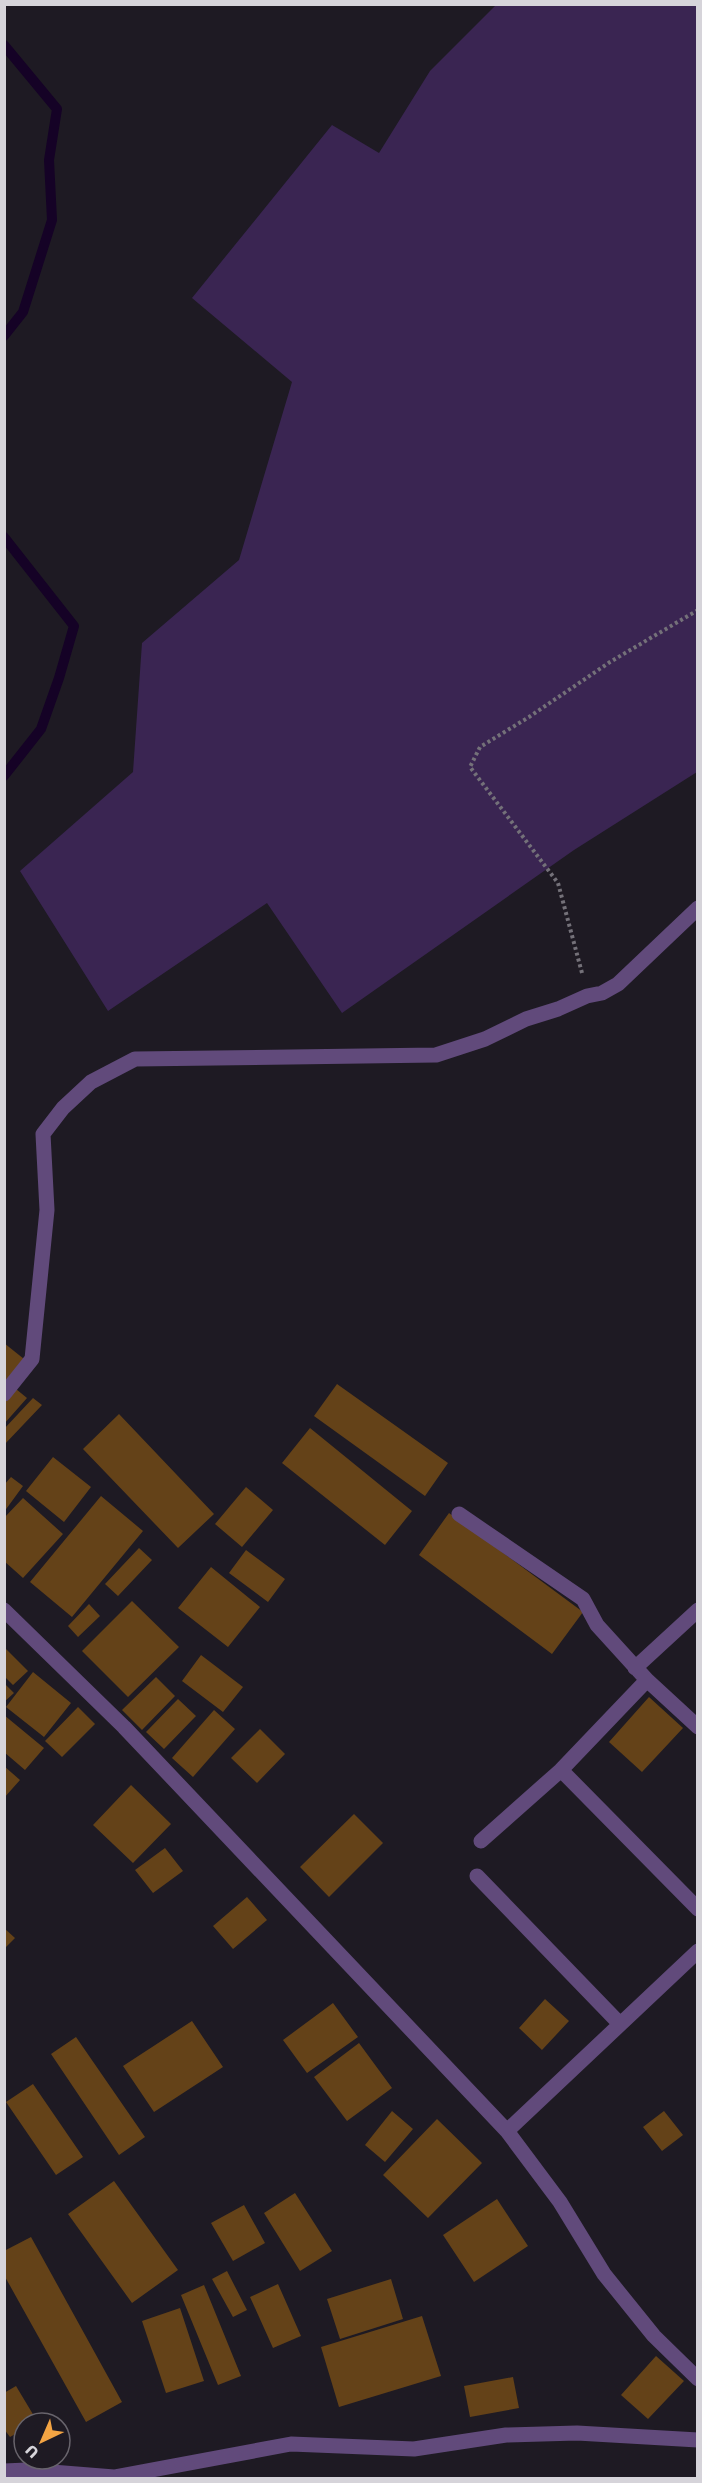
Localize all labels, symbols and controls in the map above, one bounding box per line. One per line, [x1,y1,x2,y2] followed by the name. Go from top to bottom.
[12,2411,72,2471] north arrow
[21,2441,43,2462] text: U

